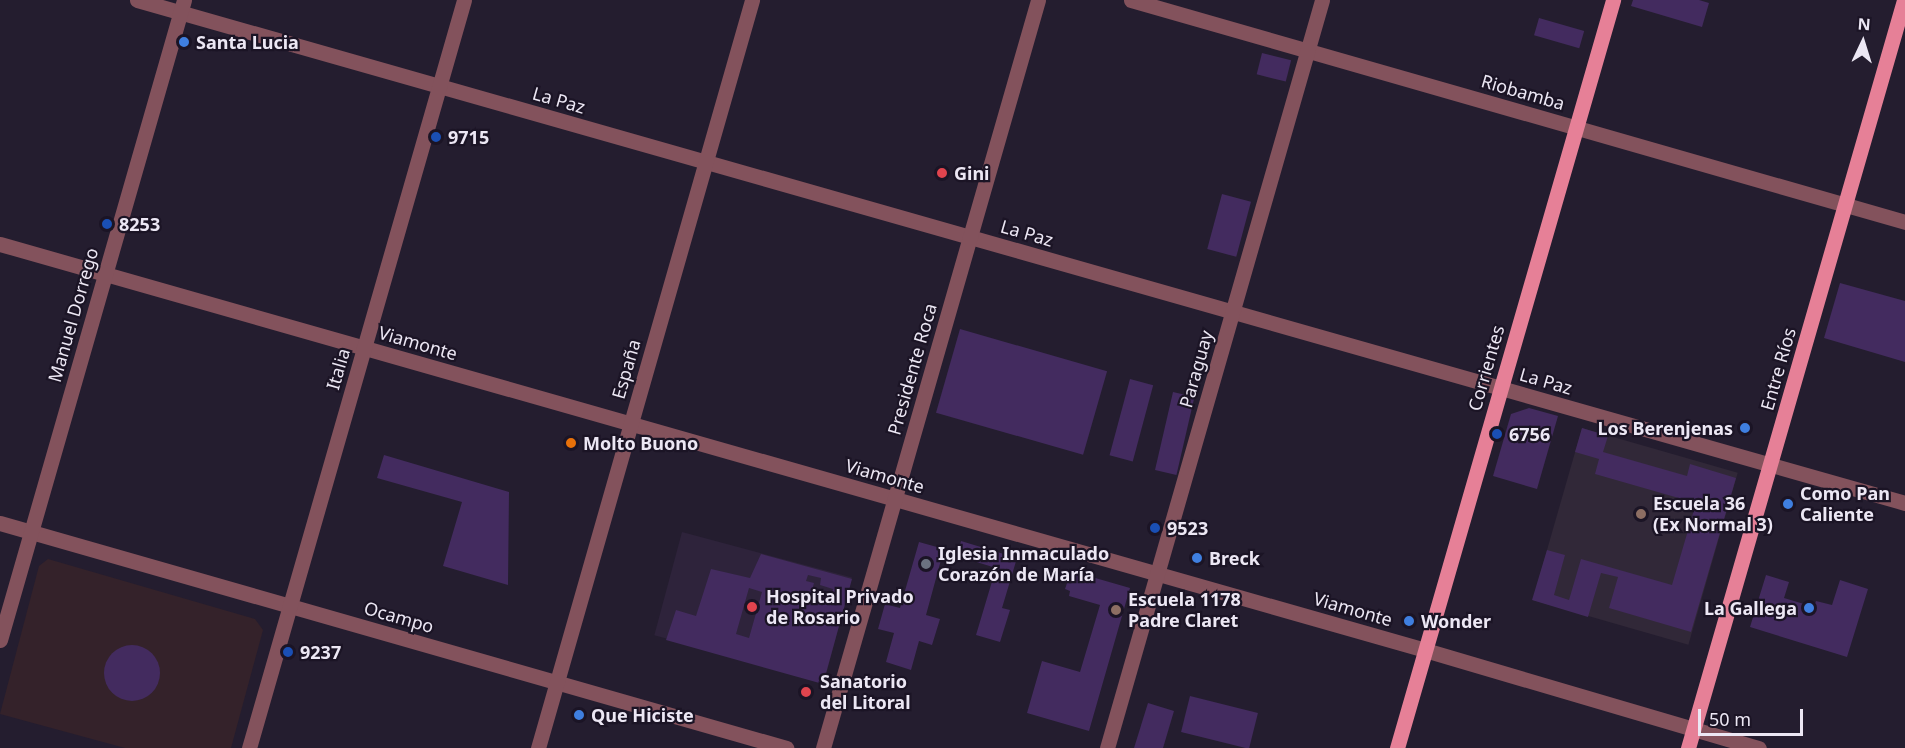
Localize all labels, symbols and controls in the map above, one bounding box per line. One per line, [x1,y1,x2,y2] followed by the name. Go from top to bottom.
[1833,12,1893,72] north arrow
[1857,13,1872,35] text: N
[196,31,299,53] place label: Santa Lucia
[177,35,191,49] marker: Santa Lucia
[1479,70,1567,114] street label: Riobamba
[530,82,588,118] street label: La Paz
[448,126,489,148] place label: 9715
[429,130,443,144] marker: 9715
[954,162,989,184] place label: Gini
[935,166,949,180] marker: Gini
[119,213,160,235] place label: 8253
[998,215,1056,251] street label: La Paz
[100,217,114,231] marker: 8253
[43,245,103,385] street label: Manuel Dorrego
[883,301,941,437] street label: Presidente Roca
[376,321,460,365] street label: Viamonte
[1463,323,1509,413] street label: Corrientes
[1756,325,1800,413] street label: Entre Ríos
[1175,328,1217,410] street label: Paraguay
[607,337,645,401] street label: España
[322,346,354,392] street label: Italia
[1517,363,1575,399] street label: La Paz
[1597,417,1733,439] place label: Los Berenjenas
[1738,421,1752,435] marker: Los Berenjenas
[1509,423,1550,445] place label: 6756
[1490,427,1504,441] marker: 6756
[583,432,698,454] place label: Molto Buono
[564,436,578,450] marker: Molto Buono
[843,454,927,498] street label: Viamonte
[1800,483,1890,526] place label: Como Pan Caliente
[1653,493,1773,536] place label: Escuela 36 (Ex Normal 3)
[1781,497,1795,511] marker: Como Pan Caliente
[1634,507,1648,521] marker: Escuela 36 (Ex Normal 3)
[1167,517,1208,539] place label: 9523
[1148,521,1162,535] marker: 9523
[938,543,1109,586] place label: Iglesia Inmaculado Corazón de María
[1209,547,1260,569] place label: Breck
[1190,551,1204,565] marker: Breck
[919,557,933,571] marker: Iglesia Inmaculado Corazón de María
[766,586,914,628] place label: Hospital Privado de Rosario
[1311,587,1395,631] street label: Viamonte
[1128,589,1241,632] place label: Escuela 1178 Padre Claret
[362,597,436,637] street label: Ocampo
[1704,597,1797,619] place label: La Gallega
[743,598,761,616] marker: Hospital Privado de Rosario
[1802,601,1816,615] marker: La Gallega
[1109,603,1123,617] marker: Escuela 1178 Padre Claret
[1421,610,1491,632] place label: Wonder
[1402,614,1416,628] marker: Wonder
[300,641,341,663] place label: 9237
[281,645,295,659] marker: 9237
[820,671,911,714] place label: Sanatorio del Litoral
[797,683,815,701] marker: Sanatorio del Litoral
[1701,697,1806,735] scale bar
[591,704,694,726] place label: Que Hiciste
[1709,707,1751,731] text: 50 m
[572,708,586,722] marker: Que Hiciste

